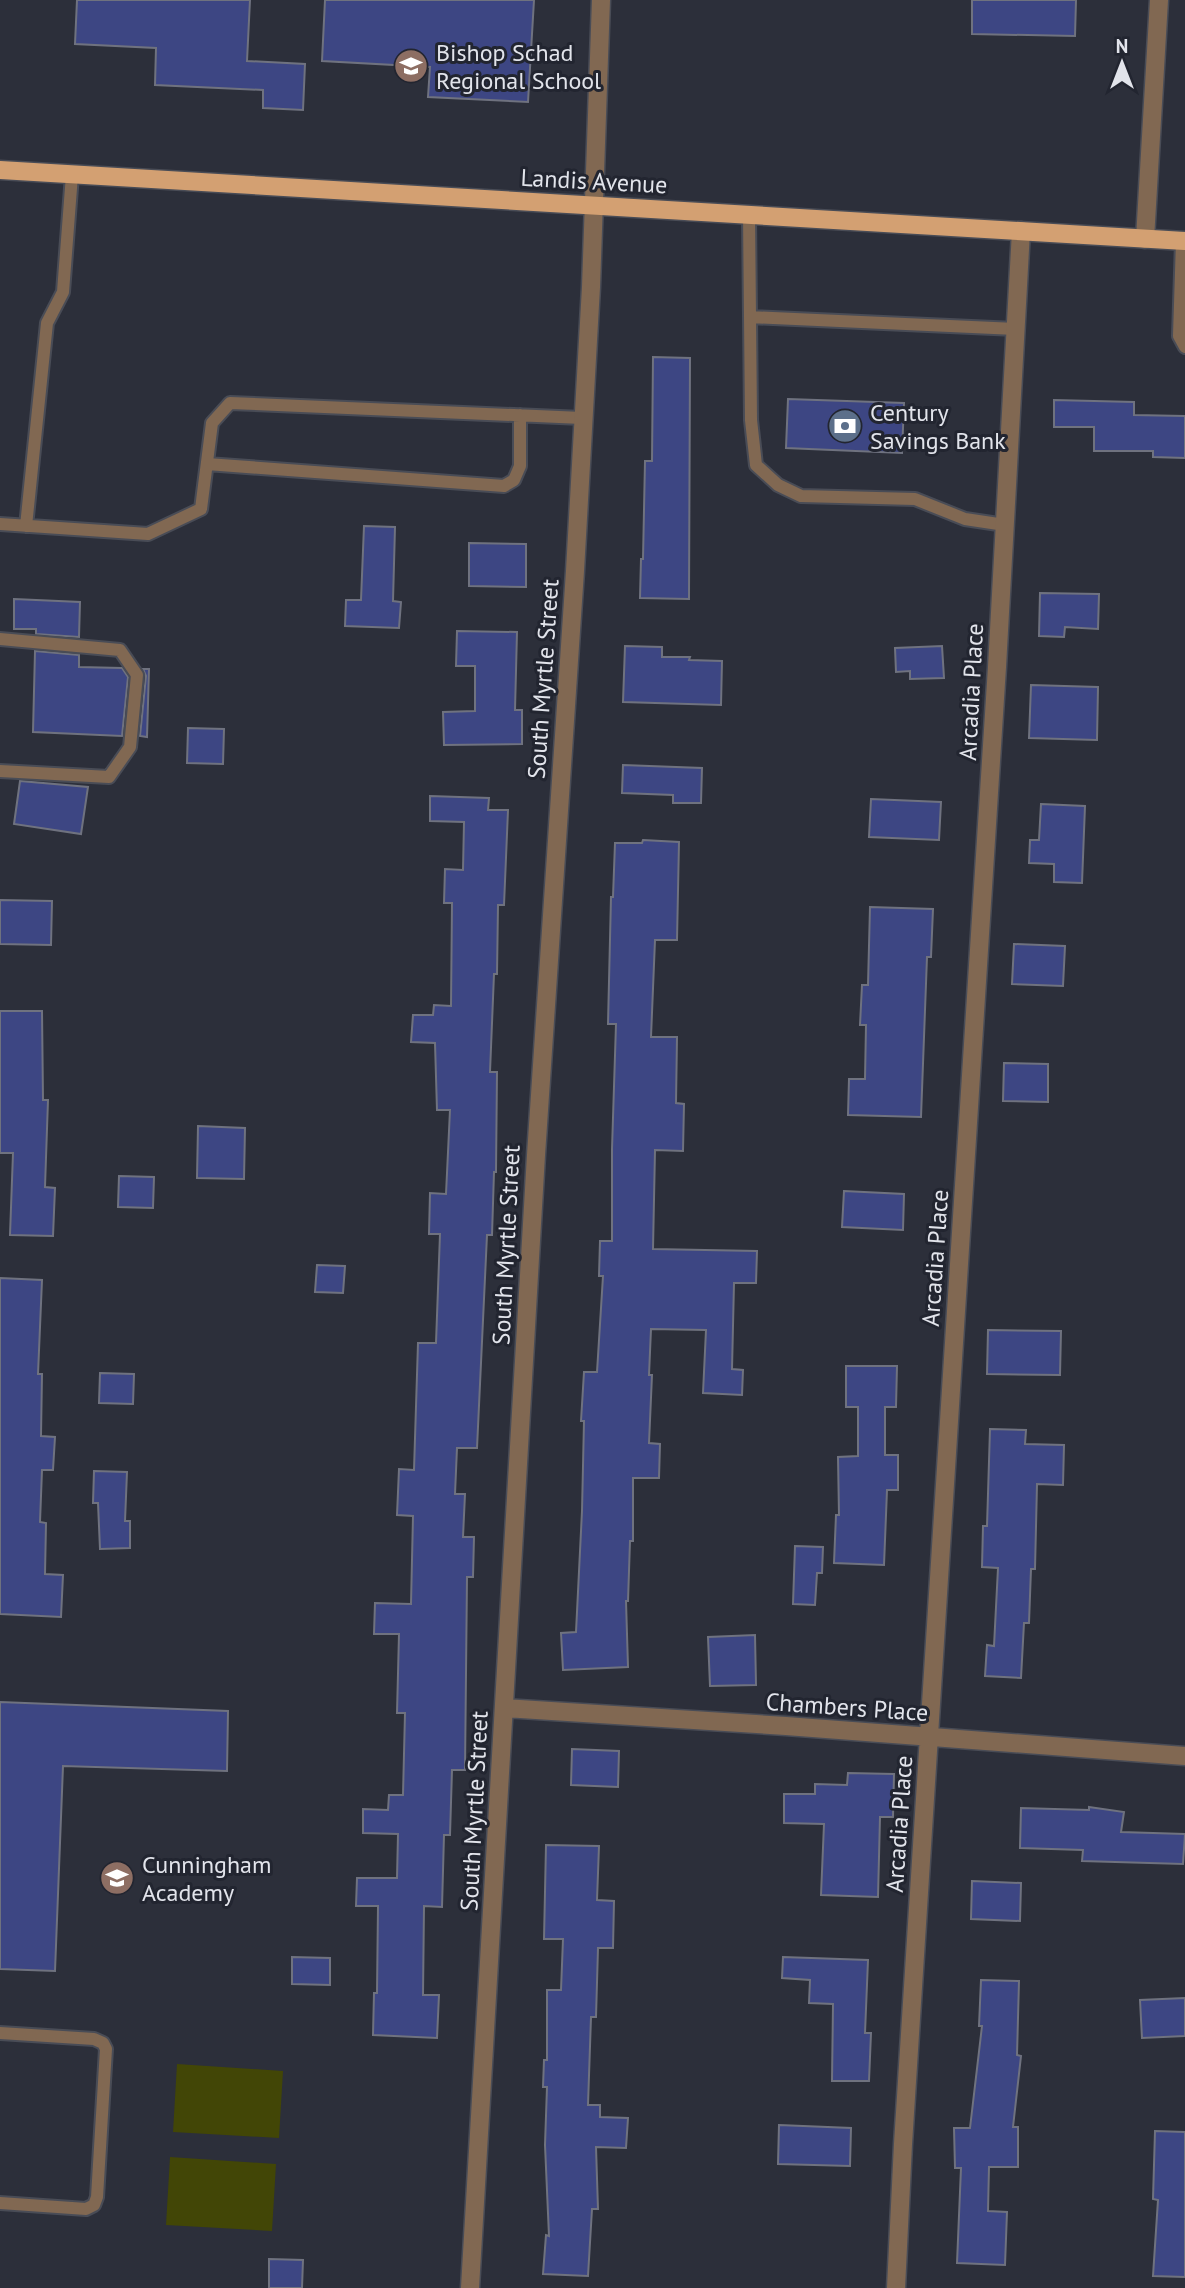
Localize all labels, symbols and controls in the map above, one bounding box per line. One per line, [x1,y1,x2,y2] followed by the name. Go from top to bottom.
[1087,28,1157,98] north arrow
[1116,34,1128,58] text: N
[436,37,601,96] place label: Bishop Schad Regional School
[392,47,430,85] school or university icon: Bishop Schad Regional School
[520,162,668,200] street label: Landis Avenue
[870,397,1006,456] place label: Century Savings Bank
[826,407,864,445] bank icon: Century Savings Bank
[521,578,565,780] street label: South Myrtle Street
[952,623,990,761] street label: Arcadia Place
[485,1144,527,1346] street label: South Myrtle Street
[915,1188,955,1328] street label: Arcadia Place
[765,1686,929,1728] street label: Chambers Place
[453,1710,495,1912] street label: South Myrtle Street
[879,1754,919,1894] street label: Arcadia Place
[142,1849,271,1908] place label: Cunningham Academy
[98,1859,136,1897] school or university icon: Cunningham Academy

